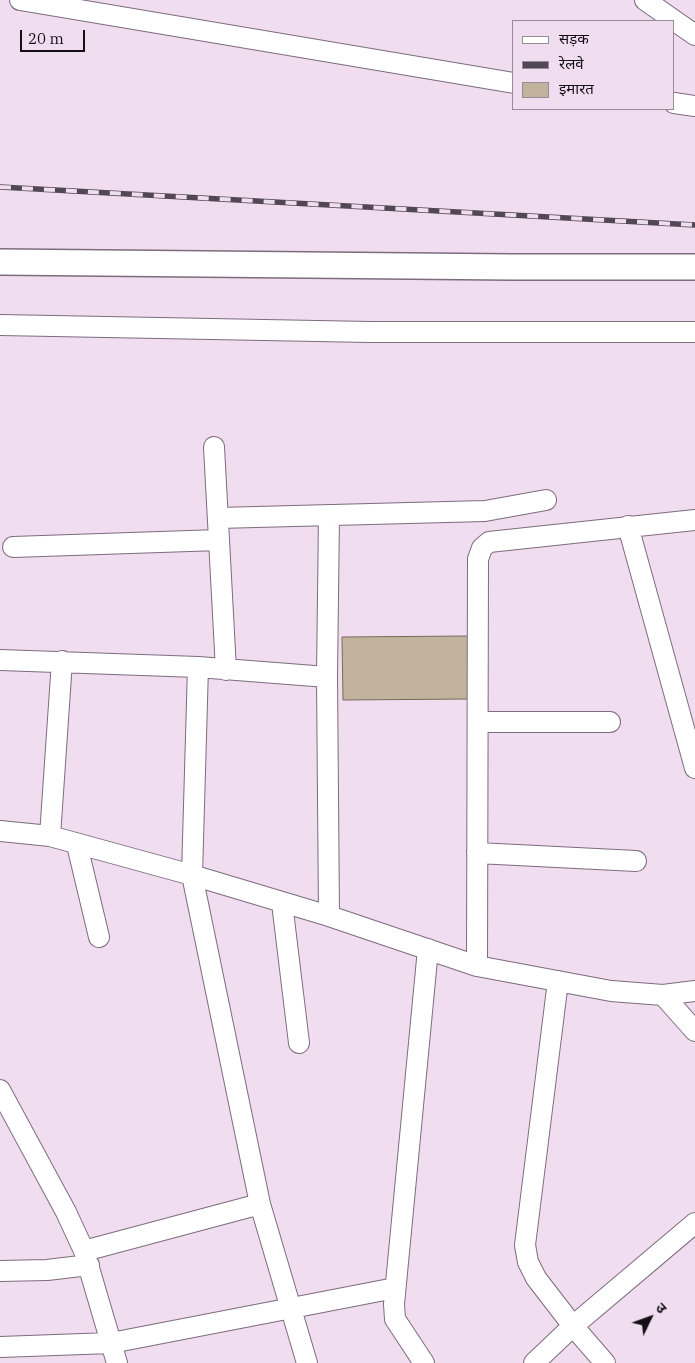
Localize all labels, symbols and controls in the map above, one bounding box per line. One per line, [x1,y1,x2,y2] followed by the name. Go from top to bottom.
[22,20,88,52] scale bar
[512,20,675,110] legend
[28,29,64,48] text: 20 m
[559,29,589,48] text: सड़क
[559,54,584,73] text: रेलवे
[559,79,594,98] text: इमारत
[625,1293,675,1343] north arrow
[652,1299,671,1317] text: उ

